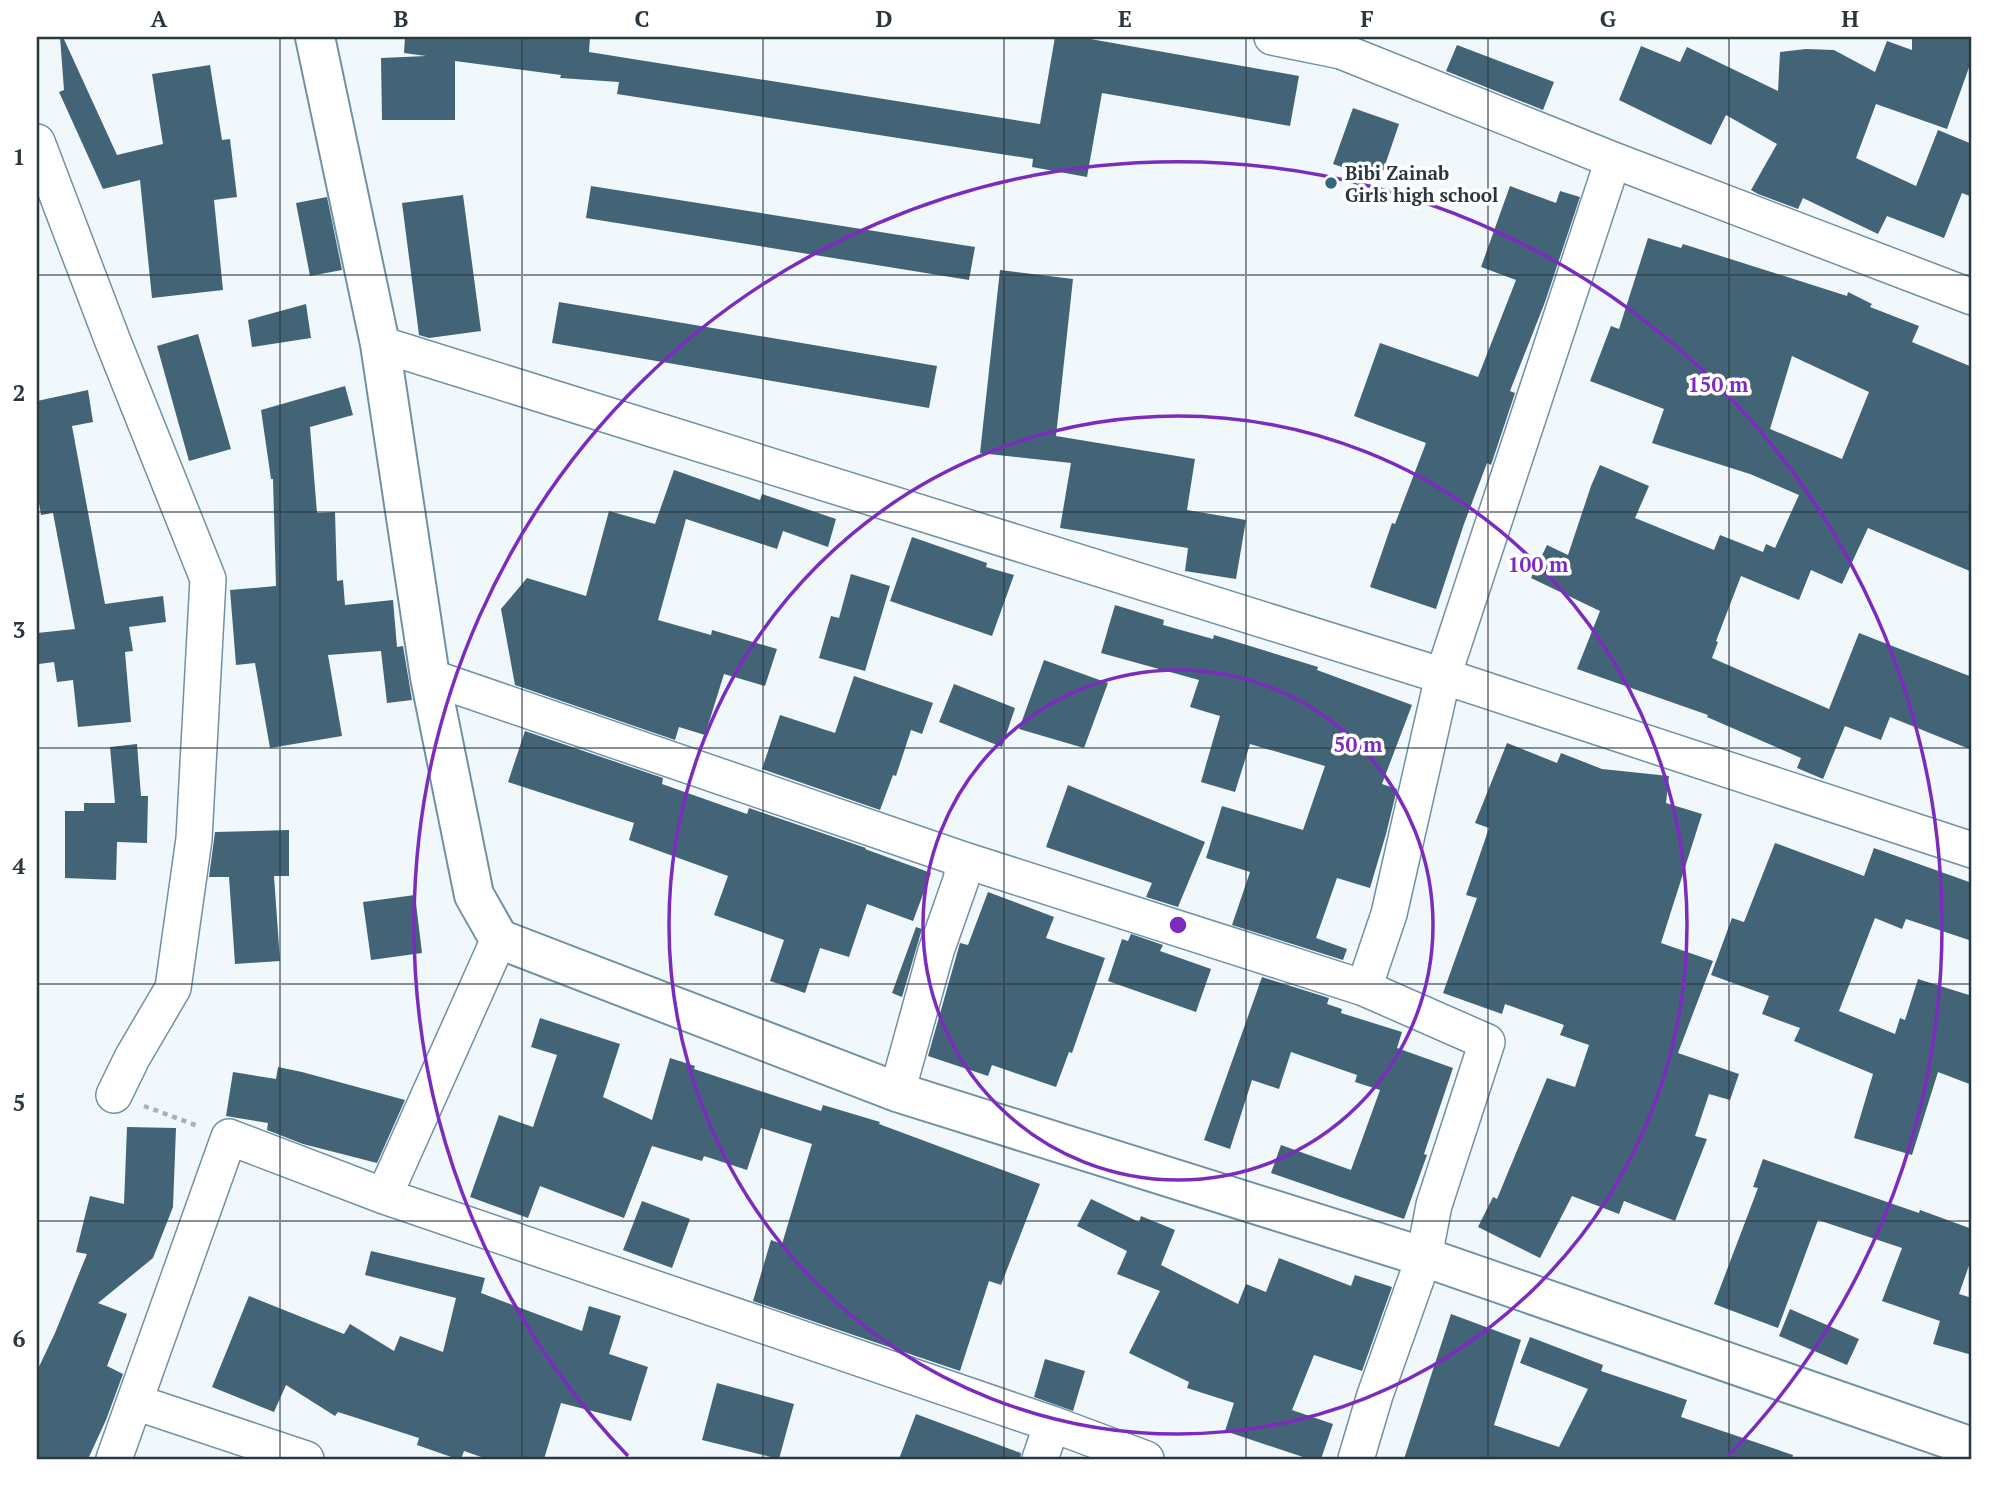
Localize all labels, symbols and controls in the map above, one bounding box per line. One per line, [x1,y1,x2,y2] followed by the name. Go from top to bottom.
[151,3,168,34] text: A
[394,3,409,34] text: B
[635,3,650,34] text: C
[876,3,893,34] text: D
[1118,3,1132,34] text: E
[1360,3,1374,34] text: F
[1600,3,1617,34] text: G
[1841,3,1859,34] text: H
[13,141,26,172] text: 1
[1345,160,1498,207] place label: Bibi Zainab Girls high school
[1323,175,1339,191] marker: Bibi Zainab Girls high school
[1688,370,1749,398] text: 150 m
[13,377,26,408] text: 2
[1508,550,1569,578] text: 100 m
[13,614,26,645] text: 3
[1334,730,1383,758] text: 50 m
[13,850,26,881] text: 4
[1166,913,1190,937] centre of rings
[13,1087,26,1118] text: 5
[13,1323,26,1354] text: 6

